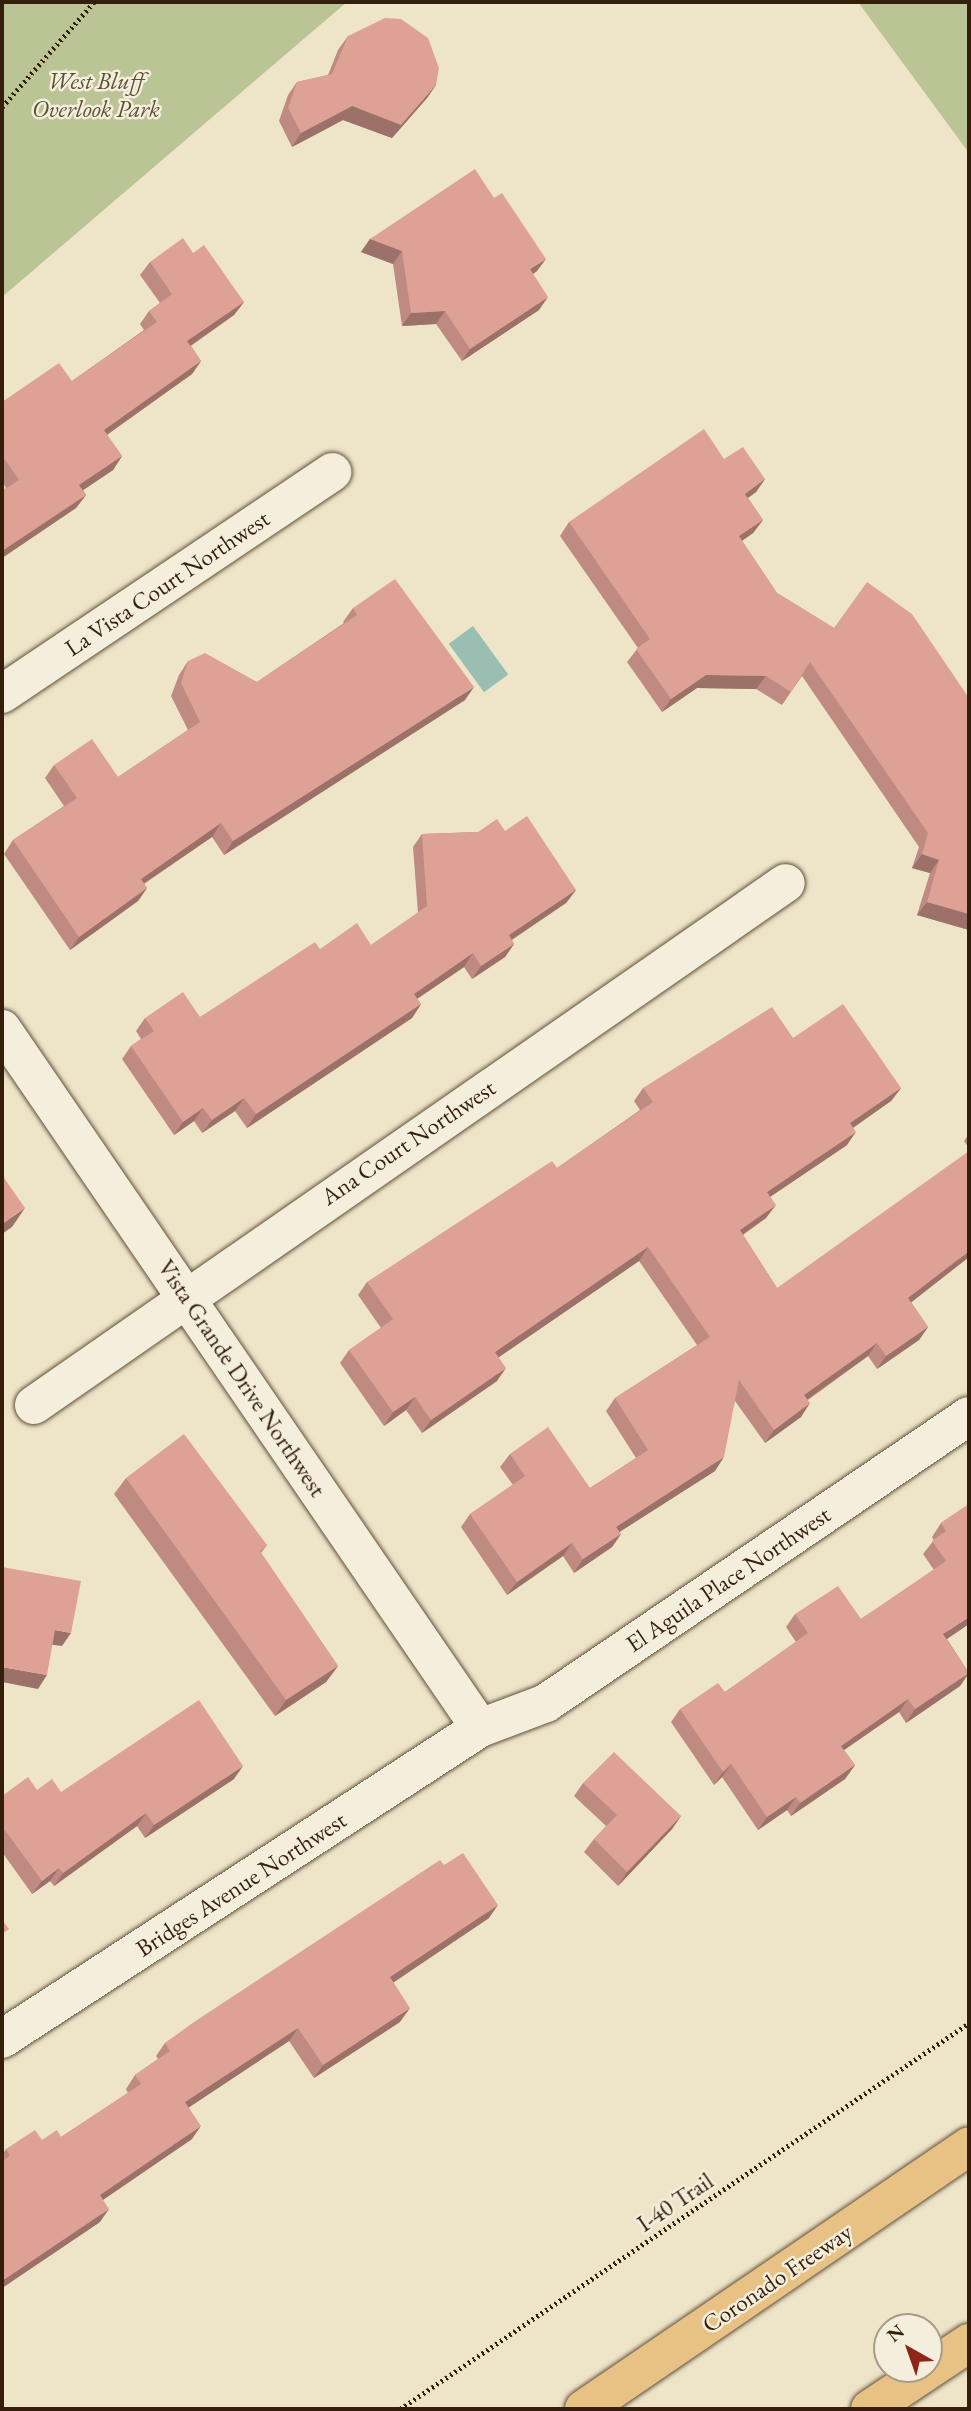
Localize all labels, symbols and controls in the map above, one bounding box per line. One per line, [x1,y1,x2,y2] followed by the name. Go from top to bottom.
[32,67,160,123] park label: West Bluff Overlook Park
[59,504,275,662] street label: La Vista Court Northwest
[315,1073,501,1211] street label: Ana Court Northwest
[152,1254,332,1502] street label: Vista Grande Drive Northwest
[620,1500,836,1658] street label: El Aguila Place Northwest
[130,1805,352,1963] street label: Bridges Avenue Northwest
[632,2166,718,2238] street label: I-40 Trail
[697,2217,857,2339] street label: Coronado Freeway
[873,2313,943,2383] north arrow
[882,2319,909,2348] text: N

